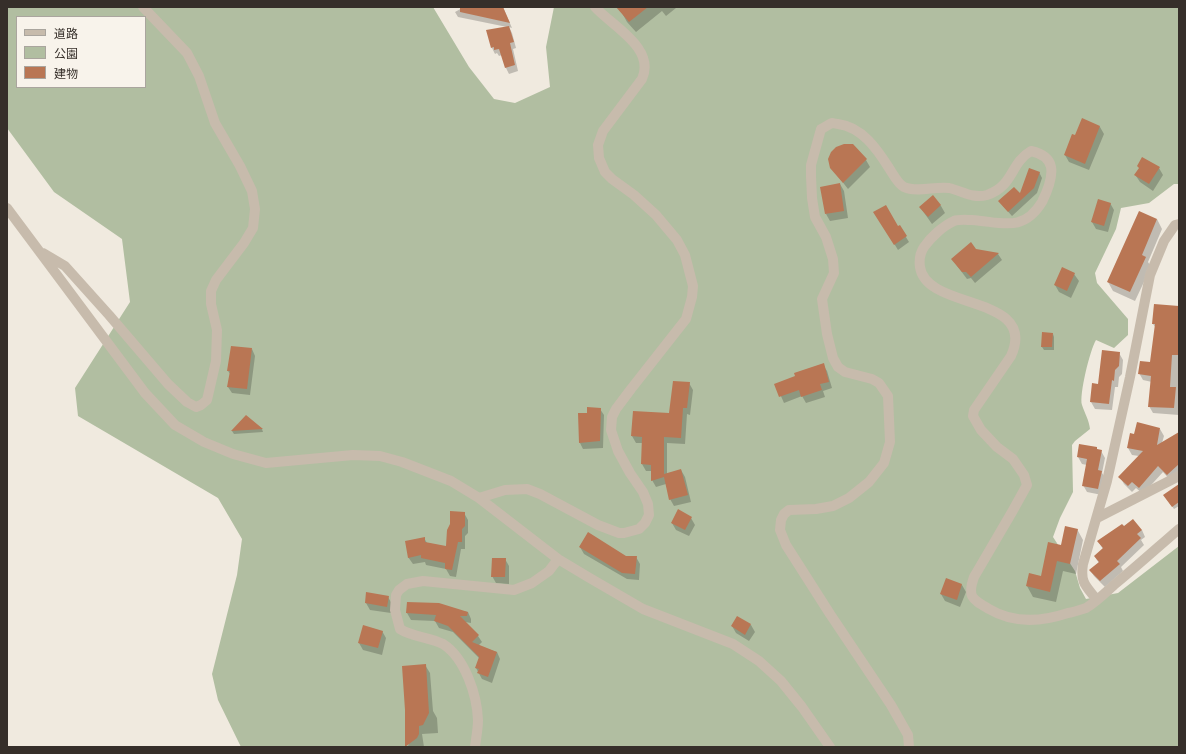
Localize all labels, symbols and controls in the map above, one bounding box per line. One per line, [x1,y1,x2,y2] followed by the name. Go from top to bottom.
[16,16,146,88] legend
[54,27,78,41] text: 道路
[54,47,78,61] text: 公園
[54,67,78,81] text: 建物

